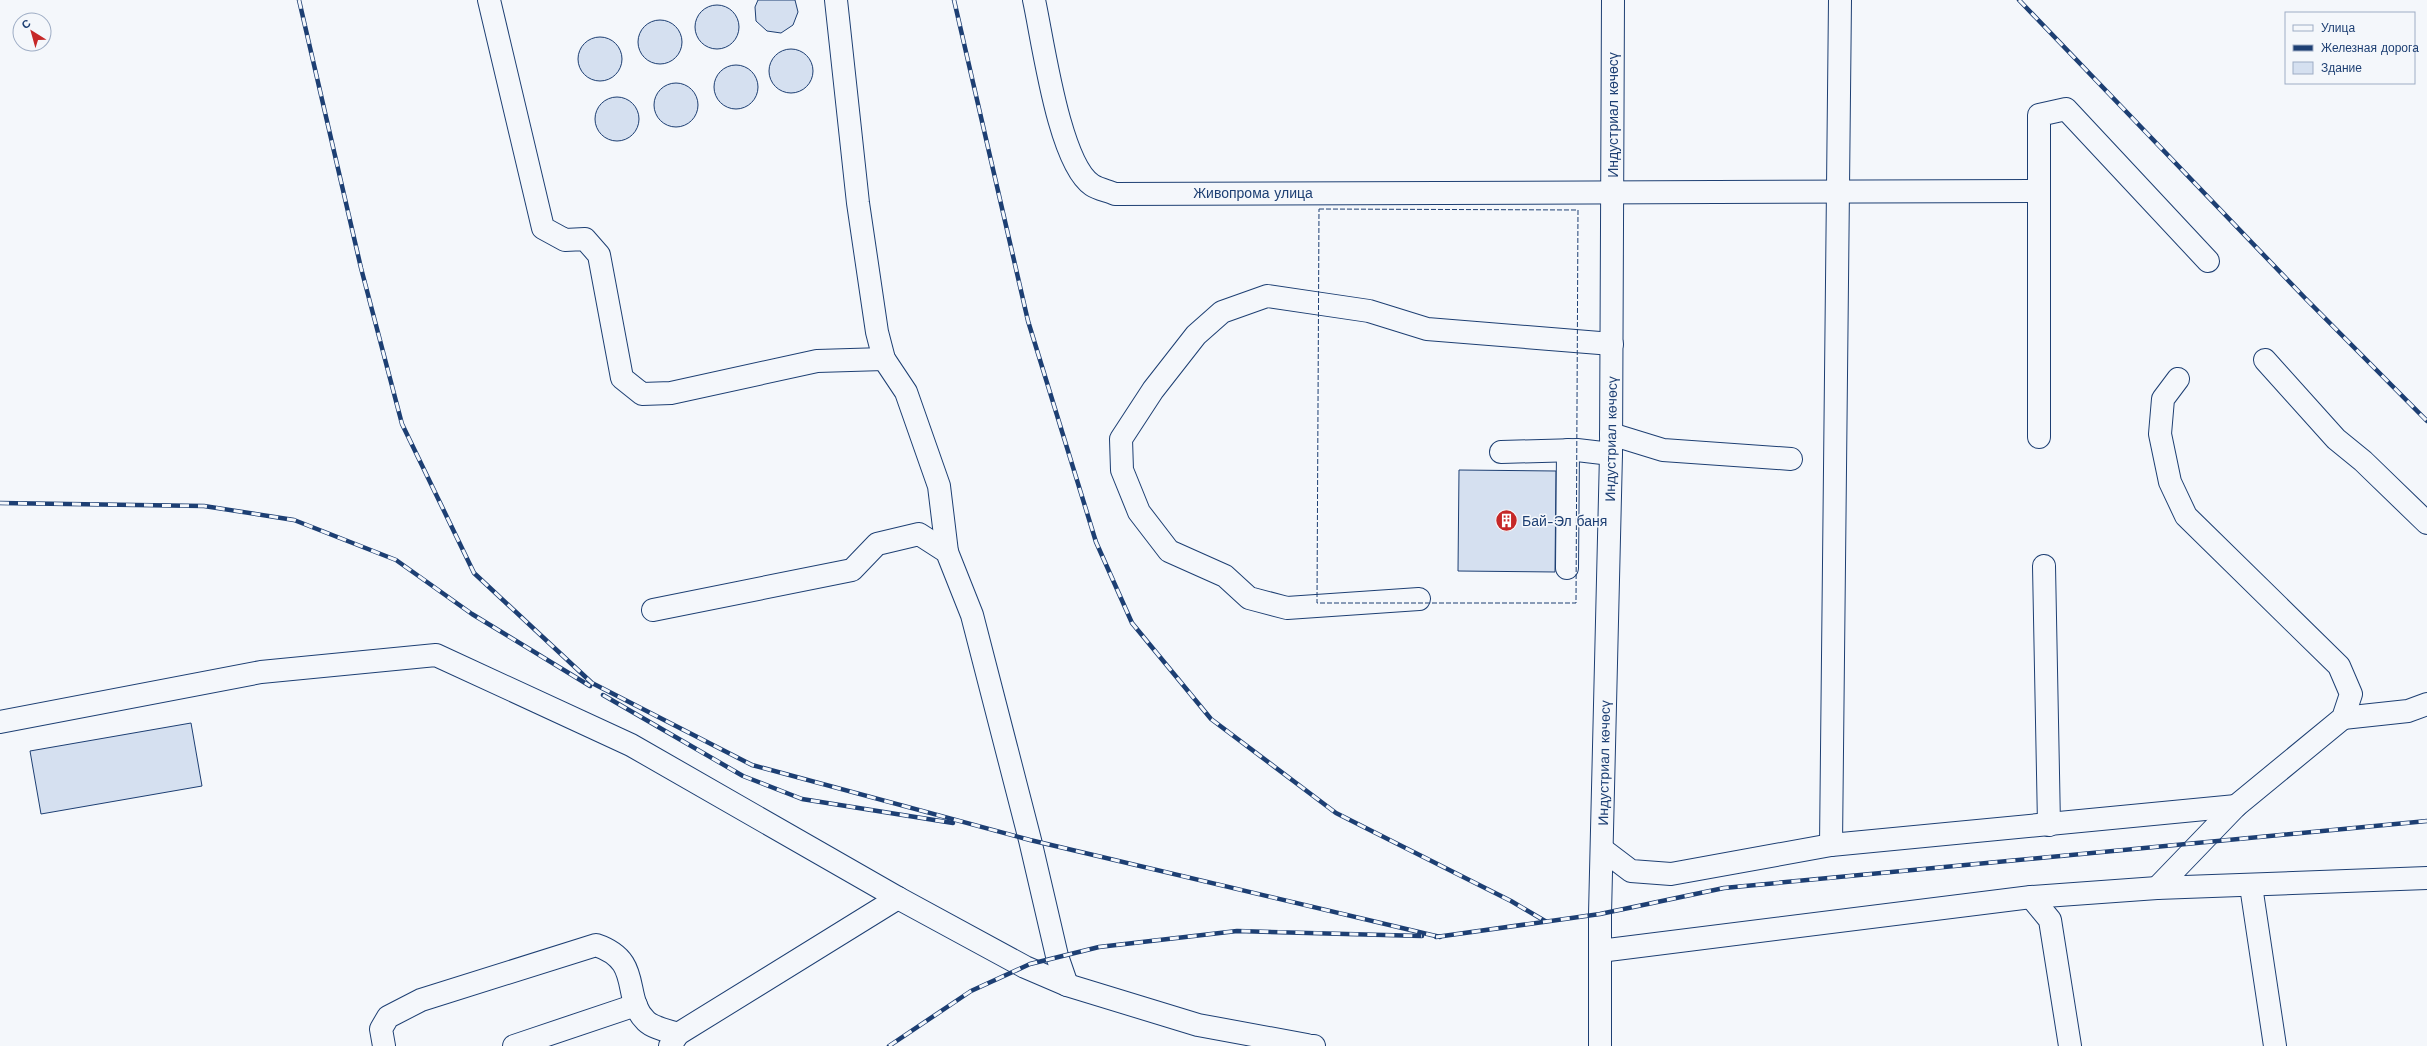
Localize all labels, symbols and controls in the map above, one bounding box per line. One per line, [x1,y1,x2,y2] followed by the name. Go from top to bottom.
[12,12,52,52] north arrow
[2285,12,2415,84] legend
[19,17,33,32] text: С
[2321,21,2355,35] text: Улица
[2321,41,2419,55] text: Железная дорога
[1605,52,1621,178] street label: Индустриал көчөсү
[2321,61,2362,75] text: Здание
[1193,185,1313,201] street label: Живопрома улица
[1602,376,1620,502] street label: Индустриал көчөсү
[1494,508,1520,534] building icon: Бай-Эл баня
[1522,513,1607,529] place label: Бай-Эл баня
[1595,700,1613,826] street label: Индустриал көчөсү

